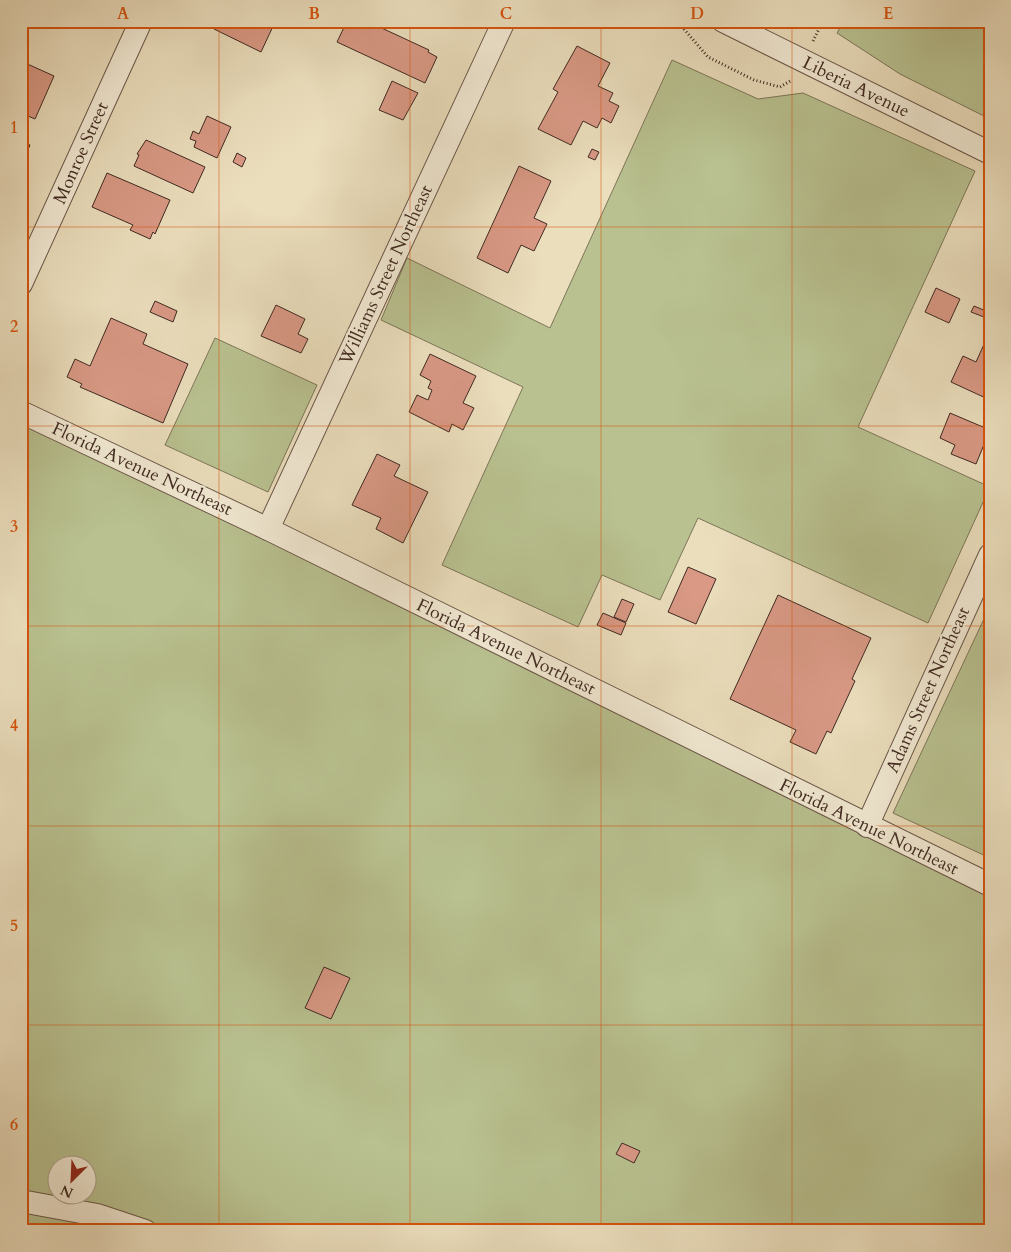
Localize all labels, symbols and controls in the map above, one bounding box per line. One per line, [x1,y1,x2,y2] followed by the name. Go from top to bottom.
[117,3,129,25] text: A
[308,3,320,25] text: B
[500,3,512,25] text: C
[690,3,704,25] text: D
[883,3,893,25] text: E
[798,50,914,124] street label: Liberia Avenue
[47,98,115,208] street label: Monroe Street
[10,117,18,139] text: 1
[333,181,439,370] street label: Williams Street Northeast
[10,316,18,338] text: 2
[48,416,237,522] street label: Florida Avenue Northeast
[10,516,18,538] text: 3
[412,593,600,701] street label: Florida Avenue Northeast
[880,603,976,777] street label: Adams Street Northeast
[10,715,18,737] text: 4
[775,773,963,881] street label: Florida Avenue Northeast
[10,915,18,937] text: 5
[10,1114,18,1136] text: 6
[48,1154,98,1204] north arrow
[57,1180,76,1203] text: N

